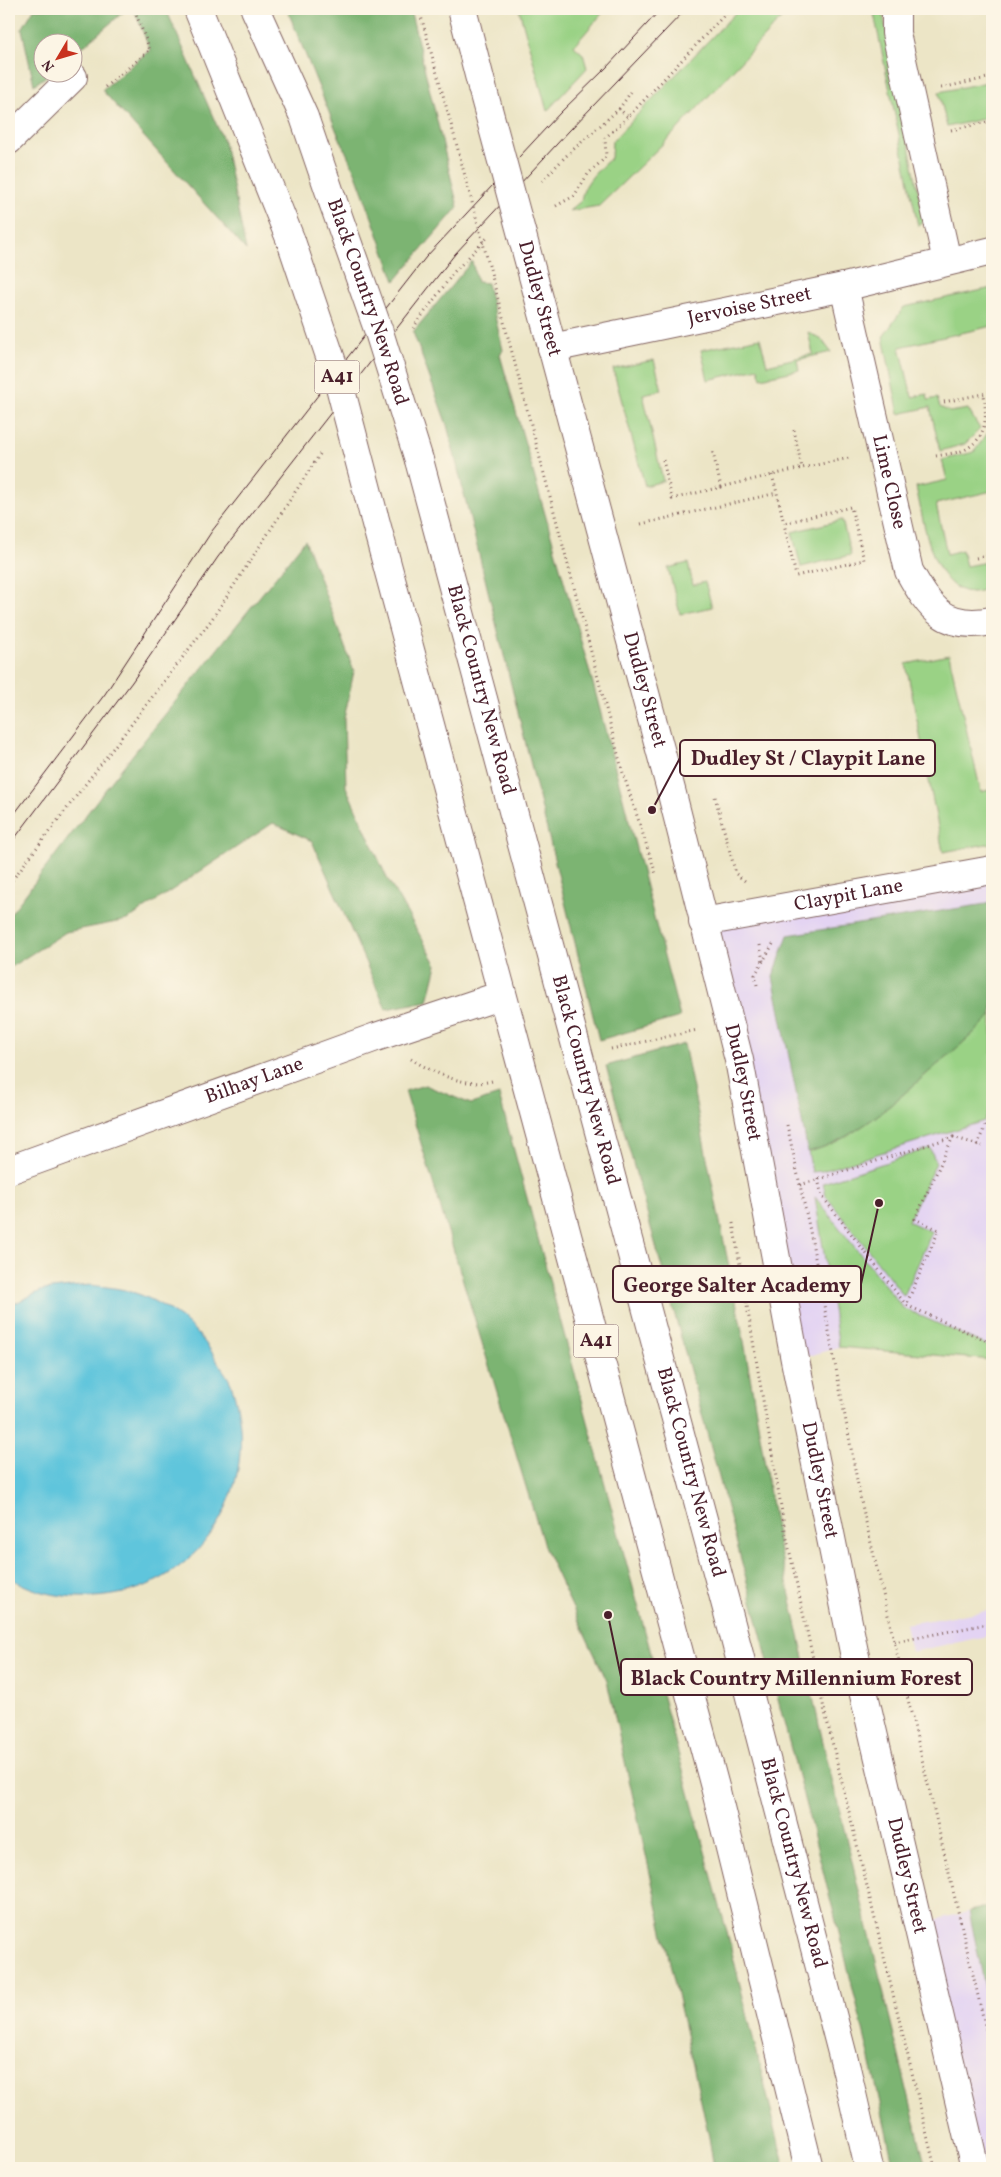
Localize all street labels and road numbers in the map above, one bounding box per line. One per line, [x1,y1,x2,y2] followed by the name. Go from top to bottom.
[319,195,415,409] street label: Black Country New Road
[510,238,568,360] street label: Dudley Street
[685,280,814,333] street label: Jervoise Street
[314,361,360,394] road number: A41
[864,432,913,532] street label: Lime Close
[439,582,522,798] street label: Black Country New Road
[615,629,673,751] street label: Dudley Street
[792,872,905,919] street label: Claypit Lane
[544,972,627,1188] street label: Black Country New Road
[716,1021,768,1144] street label: Dudley Street
[201,1050,307,1112] street label: Bilhay Lane
[574,1324,618,1358] road number: A41
[649,1364,732,1580] street label: Black Country New Road
[794,1419,845,1541] street label: Dudley Street
[752,1755,834,1971] street label: Black Country New Road
[879,1815,934,1937] street label: Dudley Street

